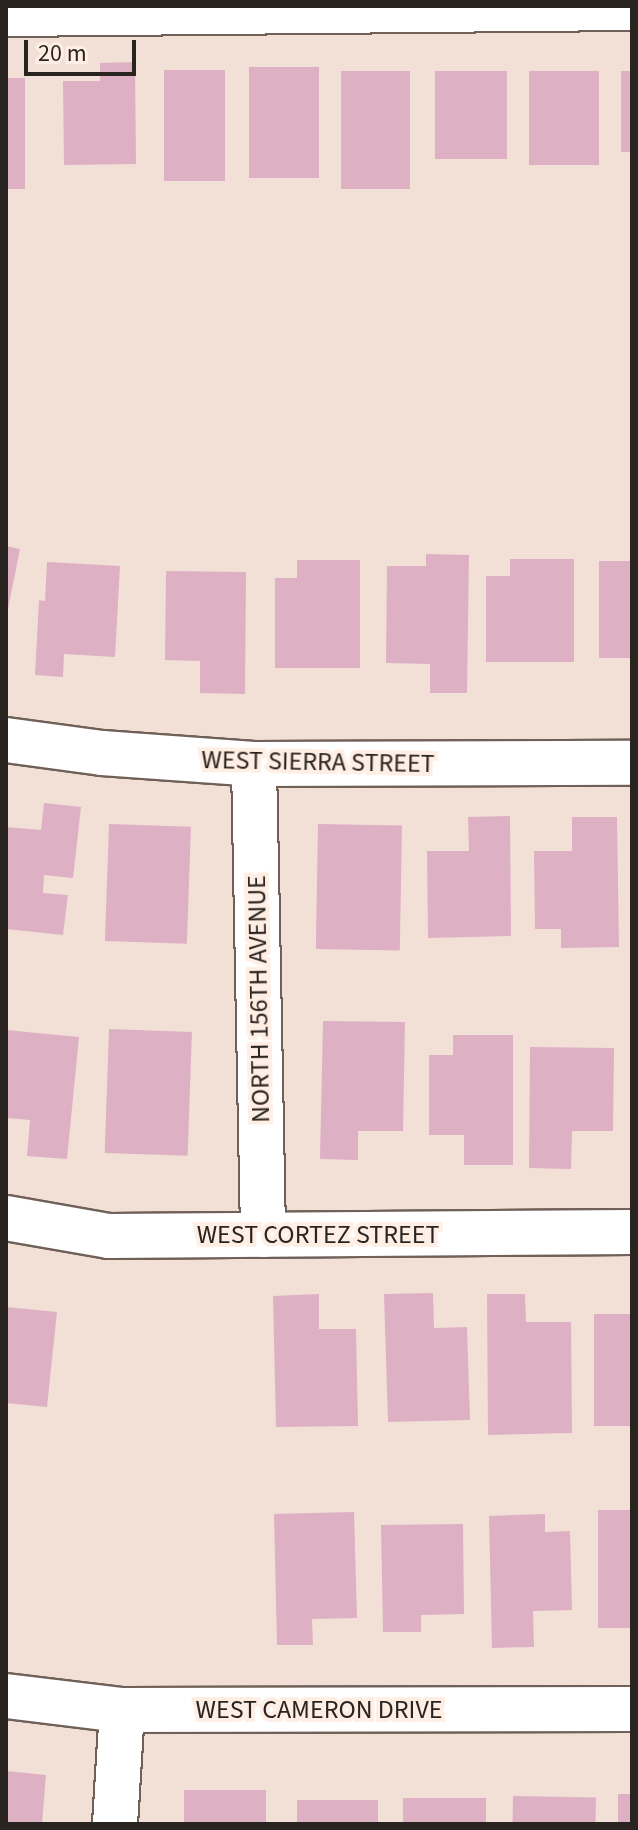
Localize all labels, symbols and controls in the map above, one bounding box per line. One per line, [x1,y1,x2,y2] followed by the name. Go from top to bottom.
[28,24,140,74] scale bar
[38,36,87,71] text: 20 m
[201,744,435,780] street label: WEST SIERRA STREET
[241,875,277,1123] street label: NORTH 156TH AVENUE
[197,1219,439,1251] street label: WEST CORTEZ STREET
[196,1694,442,1726] street label: WEST CAMERON DRIVE

